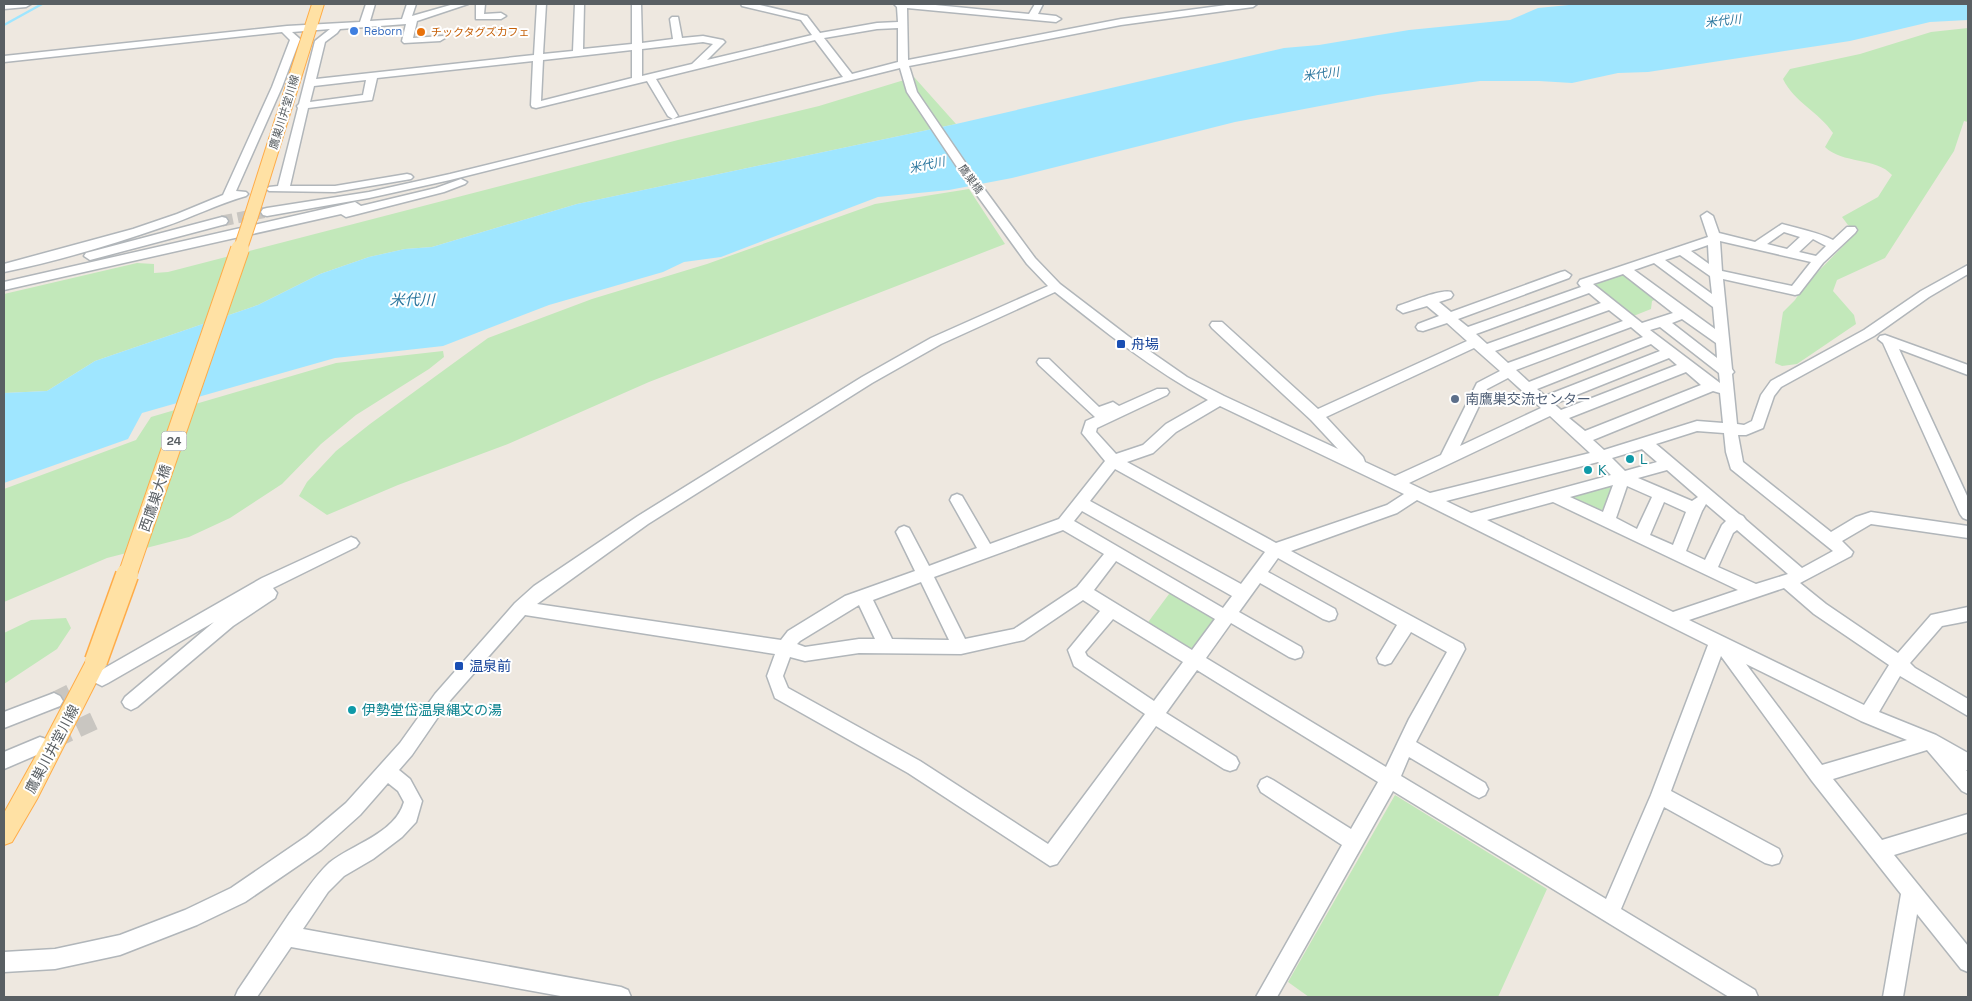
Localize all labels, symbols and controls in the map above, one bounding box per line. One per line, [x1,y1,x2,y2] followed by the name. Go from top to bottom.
[1704,11,1744,31] water label: 米代川
[364,24,402,38] place label: Reborn
[348,25,360,37] marker: Reborn
[431,25,530,39] place label: チックタグズカフェ
[415,26,427,38] marker: チックタグズカフェ
[1302,64,1342,84] water label: 米代川
[266,73,302,151] street label: 鷹巣川井堂川線
[908,153,948,177] water label: 米代川
[956,162,986,196] street label: 鷹巣橋
[389,290,436,309] water label: 米代川
[1131,335,1159,353] place label: 舟場
[1115,338,1127,350] marker: 舟場
[1465,390,1591,408] place label: 南鷹巣交流センター
[1449,393,1461,405] marker: 南鷹巣交流センター
[162,432,186,451] road number: 24
[1640,450,1648,468] place label: L
[1624,453,1636,465] marker: L
[1598,461,1607,479] place label: K
[135,462,175,534] street label: 西鷹巣大橋
[1582,464,1594,476] marker: K
[469,657,511,675] place label: 温泉前
[453,660,465,672] marker: 温泉前
[362,701,502,719] place label: 伊勢堂岱温泉縄文の湯
[21,702,83,796] street label: 鷹巣川井堂川線
[346,704,358,716] marker: 伊勢堂岱温泉縄文の湯

